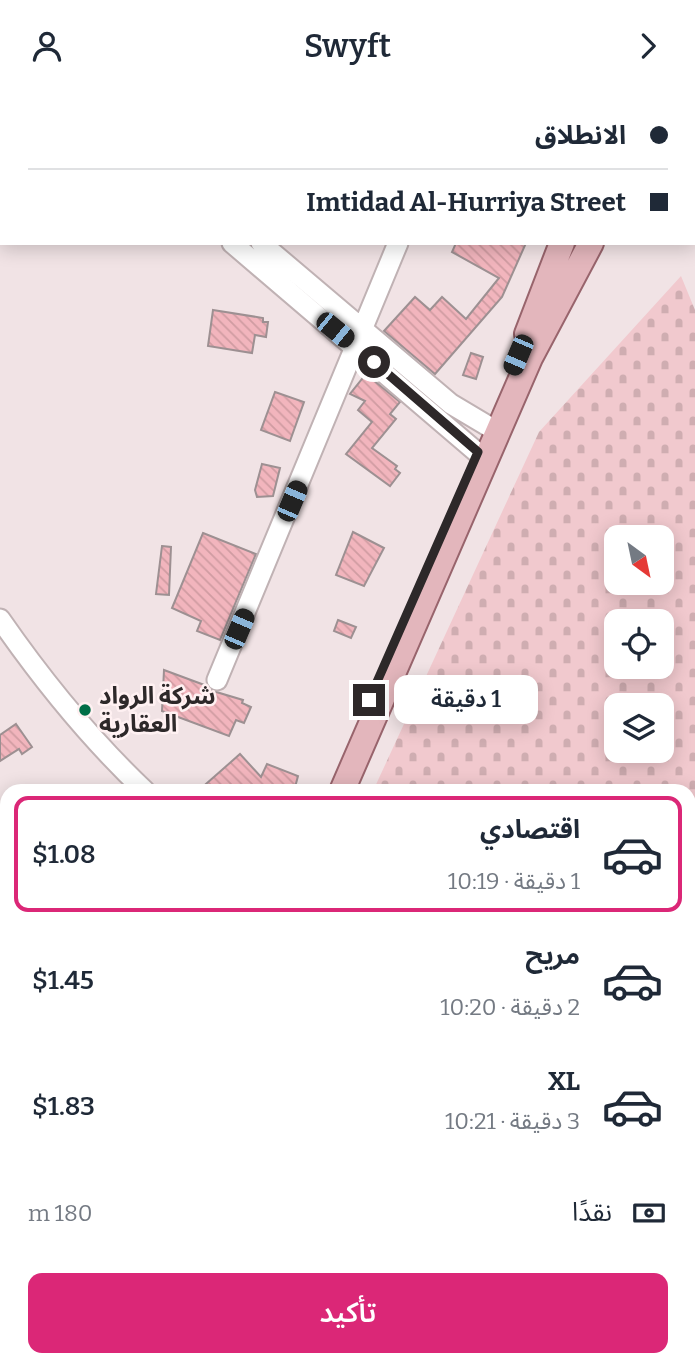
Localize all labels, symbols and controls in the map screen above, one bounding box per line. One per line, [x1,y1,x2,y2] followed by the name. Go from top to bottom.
[28,27,66,65] icon: person
[304,27,391,65] text: Swyft
[629,27,667,65] icon: forward
[535,120,626,151] text: الانطلاق
[306,187,626,218] text: Imtidad Al-Hurriya Street
[313,309,358,351] car
[501,332,536,378] car
[358,346,390,378] route start
[275,478,310,524] car
[604,525,674,595] north arrow
[604,525,674,763] map controls
[222,606,257,652] car
[604,609,674,679] button: locate
[394,675,537,725] callout: 1 دقيقة
[99,682,216,738] place label: شركة الرواد العقارية
[353,684,385,716] route end
[431,685,501,713] text: 1 دقيقة
[604,693,674,763] button: layers
[77,702,93,718] marker: شركة الرواد العقارية
[480,814,580,845] text: اقتصادي
[601,823,664,886] icon: car
[32,839,96,870] text: $1.08
[448,867,580,895] text: 1 دقيقة · 10:19
[525,940,580,971] text: مريح
[601,949,664,1012] icon: car
[32,965,94,996] text: $1.45
[440,993,580,1021] text: 2 دقيقة · 10:20
[548,1066,580,1097] text: XL
[601,1075,664,1138] icon: car
[32,1091,95,1122] text: $1.83
[445,1107,580,1135] text: 3 دقيقة · 10:21
[630,1194,668,1232] icon: cash
[572,1197,612,1228] text: نقدًا
[28,1199,92,1227] text: 180 m
[28,1273,668,1353] button: تأكيد

